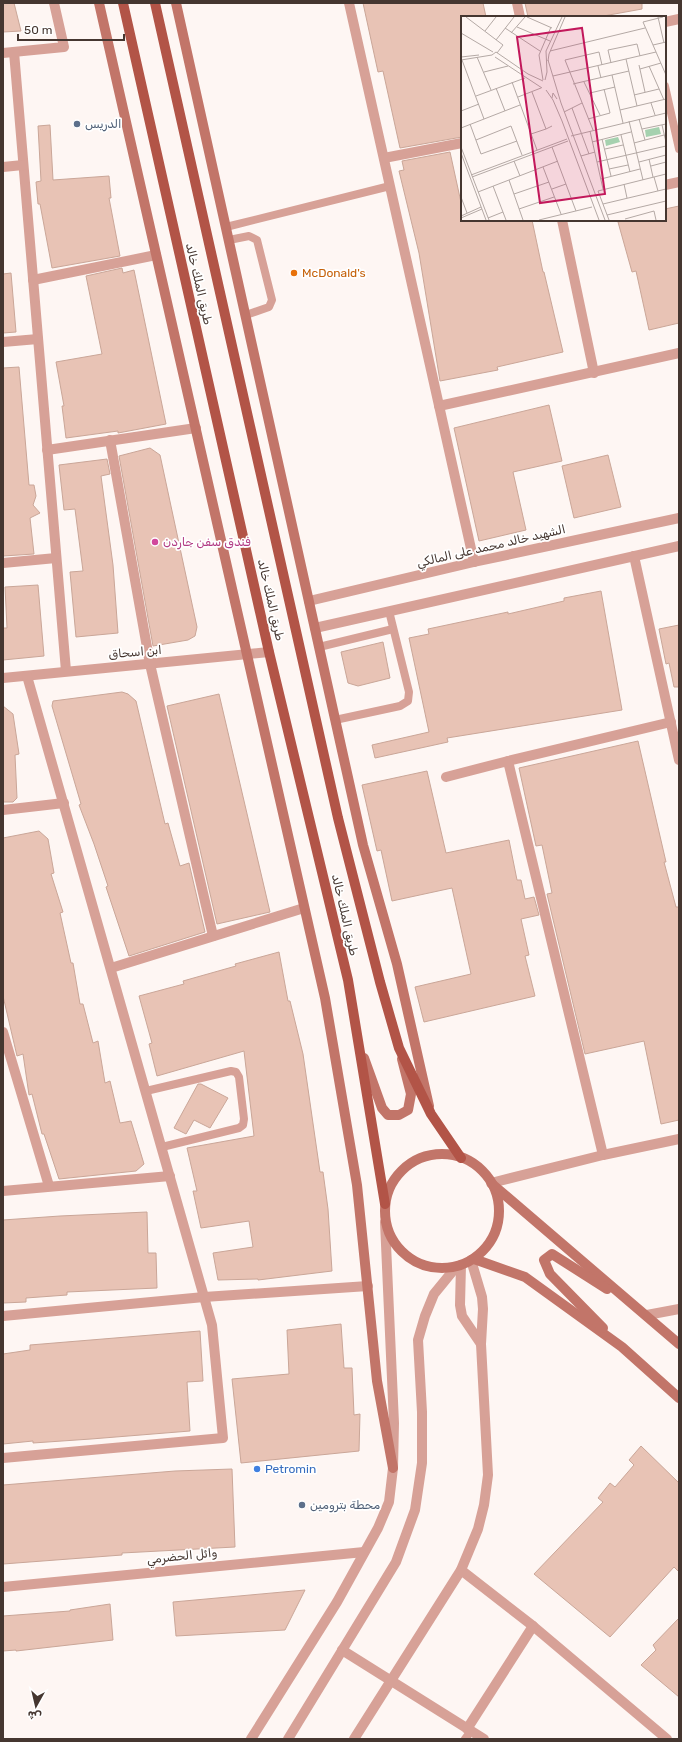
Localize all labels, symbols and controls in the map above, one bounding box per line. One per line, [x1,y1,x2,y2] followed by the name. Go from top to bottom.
[18,16,124,42] scale bar
[461,16,666,221] inset map
[24,23,52,37] text: 50 m
[85,117,122,132] place label: الدريس
[72,119,82,129] marker: الدريس
[182,242,215,326] street label: طريق الملك خالد
[302,266,366,280] place label: McDonald's
[289,268,299,278] marker: McDonald's
[415,522,567,572] street label: الشهيد خالد محمد على المالكي
[163,535,251,550] place label: فندق سفن جاردن
[150,537,160,547] marker: فندق سفن جاردن
[254,558,287,642] street label: طريق الملك خالد
[108,643,162,661] street label: ابن اسحاق
[328,873,361,957] street label: طريق الملك خالد
[265,1462,316,1476] place label: Petromin
[252,1464,262,1474] marker: Petromin
[310,1498,381,1513] place label: محطة بترومين
[297,1500,307,1510] marker: محطة بترومين
[146,1545,218,1569] street label: وائل الحضرمي
[16,1686,56,1726] north arrow
[27,1708,42,1723] text: ش

